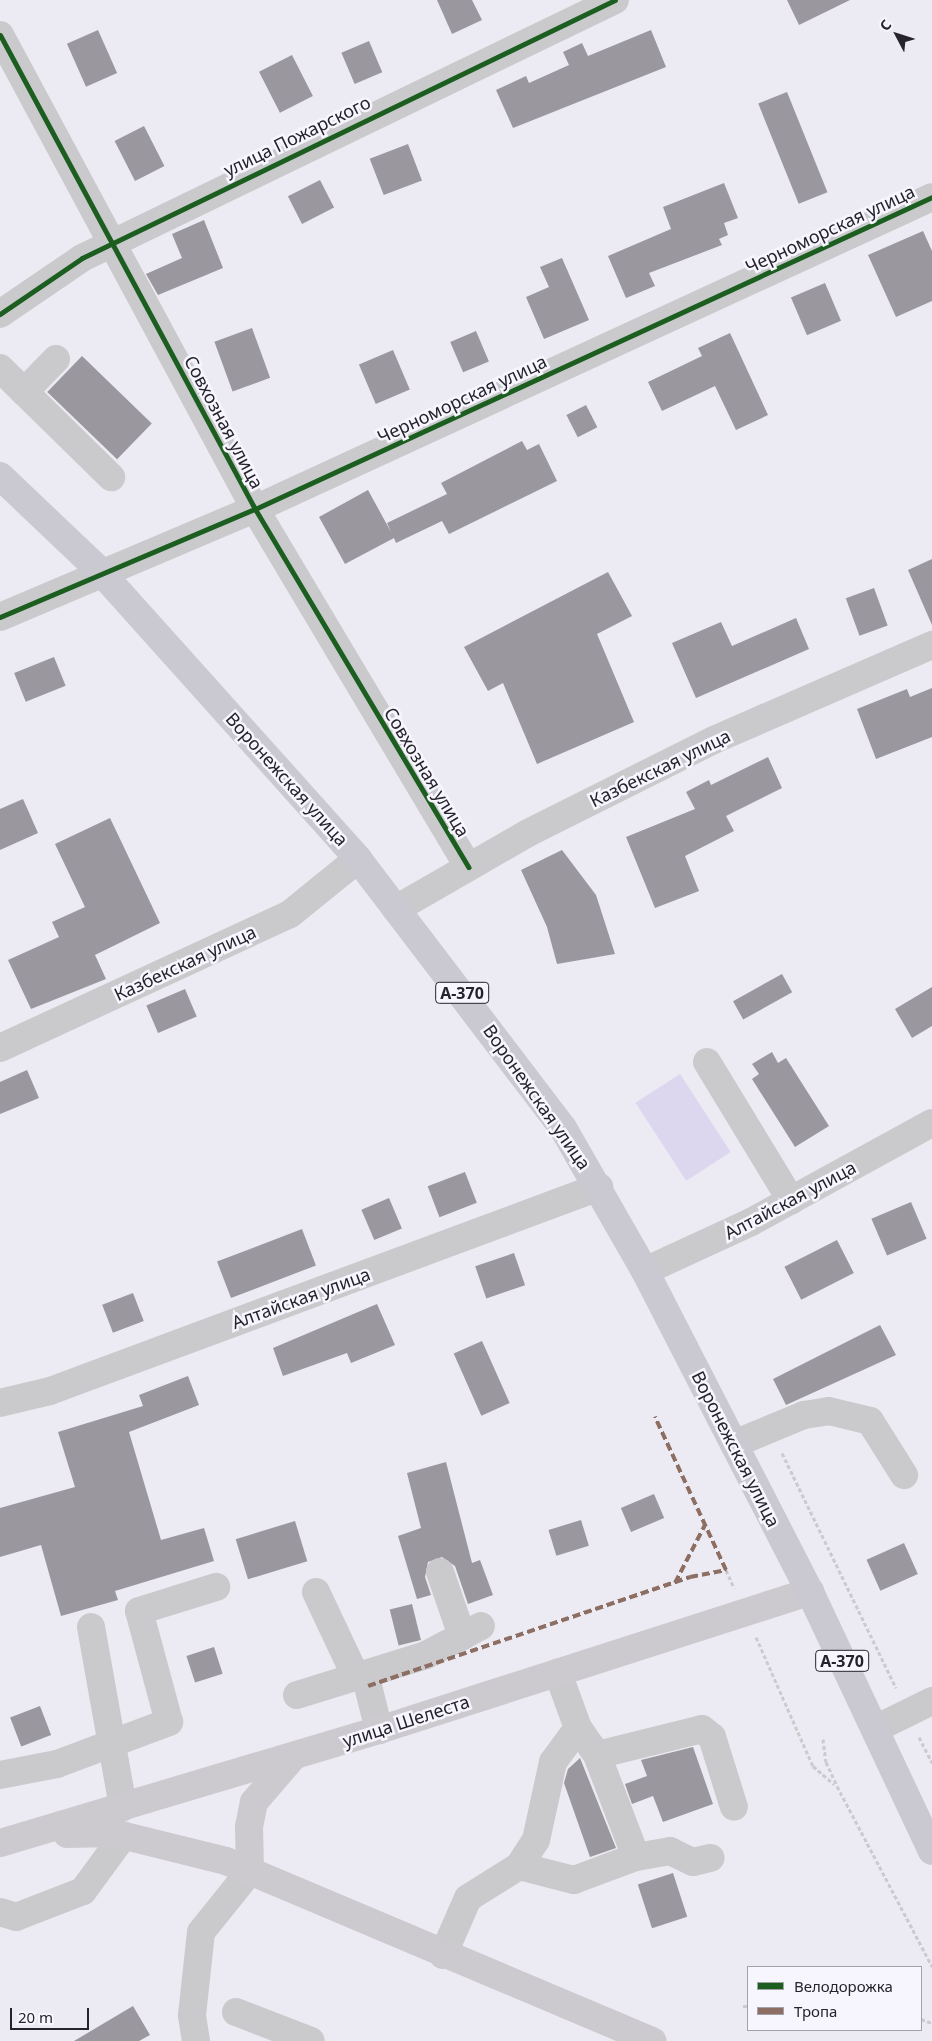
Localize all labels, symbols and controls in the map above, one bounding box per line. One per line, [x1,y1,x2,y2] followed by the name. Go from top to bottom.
[872,10,922,60] north arrow
[875,15,895,35] text: С
[220,91,374,181] street label: улица Пожарского
[742,180,918,278] street label: Черноморская улица
[374,350,550,448] street label: Черноморская улица
[180,352,268,492] street label: Совхозная улица
[380,703,474,841] street label: Совхозная улица
[221,708,353,850] street label: Воронежская улица
[586,725,734,811] street label: Казбекская улица
[111,921,259,1005] street label: Казбекская улица
[434,980,490,1006] road number: А-370
[479,1020,595,1174] street label: Воронежская улица
[721,1156,859,1244] street label: Алтайская улица
[229,1263,373,1333] street label: Алтайская улица
[687,1367,785,1531] street label: Воронежская улица
[814,1648,870,1674] road number: А-370
[340,1690,472,1752] street label: улица Шелеста
[747,1966,922,2031] legend
[794,1976,893,1996] text: Велодорожка
[12,1998,91,2030] scale bar
[794,2001,837,2021] text: Тропа
[18,2007,53,2027] text: 20 m

